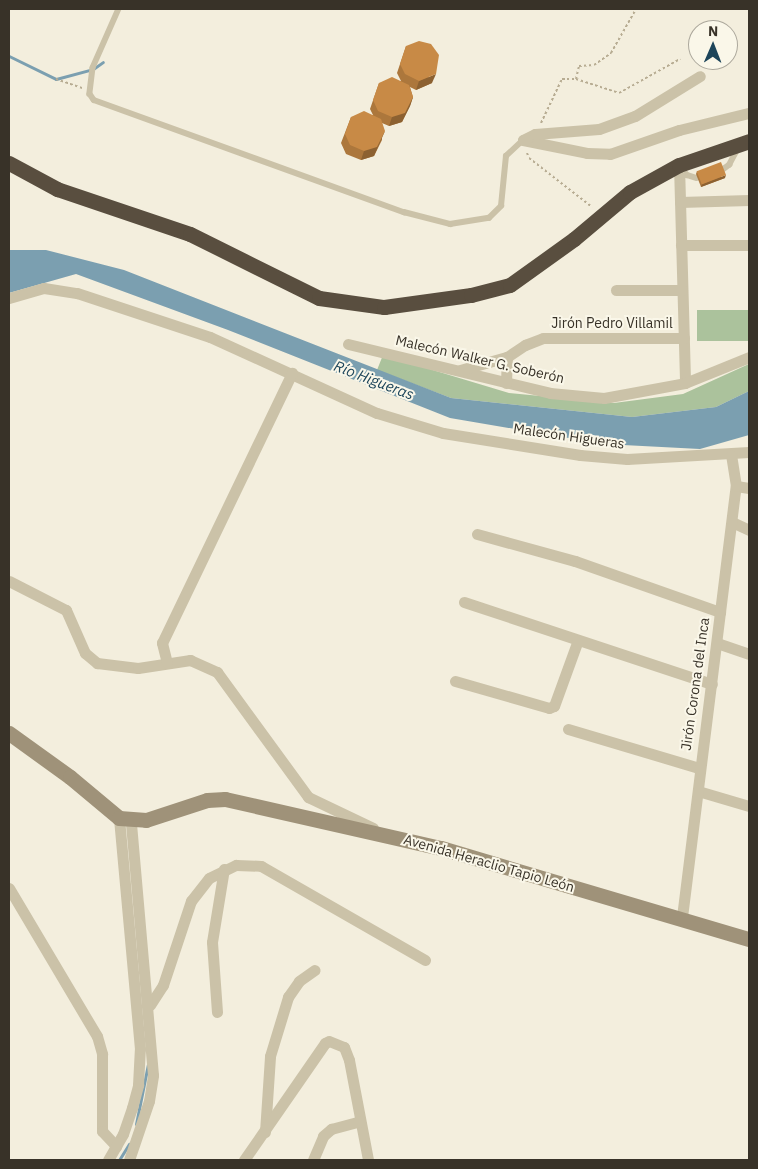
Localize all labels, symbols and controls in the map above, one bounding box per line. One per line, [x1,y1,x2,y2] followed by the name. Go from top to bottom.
[688,20,738,70] north arrow
[708,22,718,40] text: N
[551,315,673,331] street label: Jirón Pedro Villamil
[394,331,566,387] street label: Malecón Walker G. Soberón
[332,357,416,403] water label: Río Higueras
[512,420,626,452] street label: Malecón Higueras
[677,616,713,752] street label: Jirón Corona del Inca
[402,831,576,895] street label: Avenida Heraclio Tapio León

